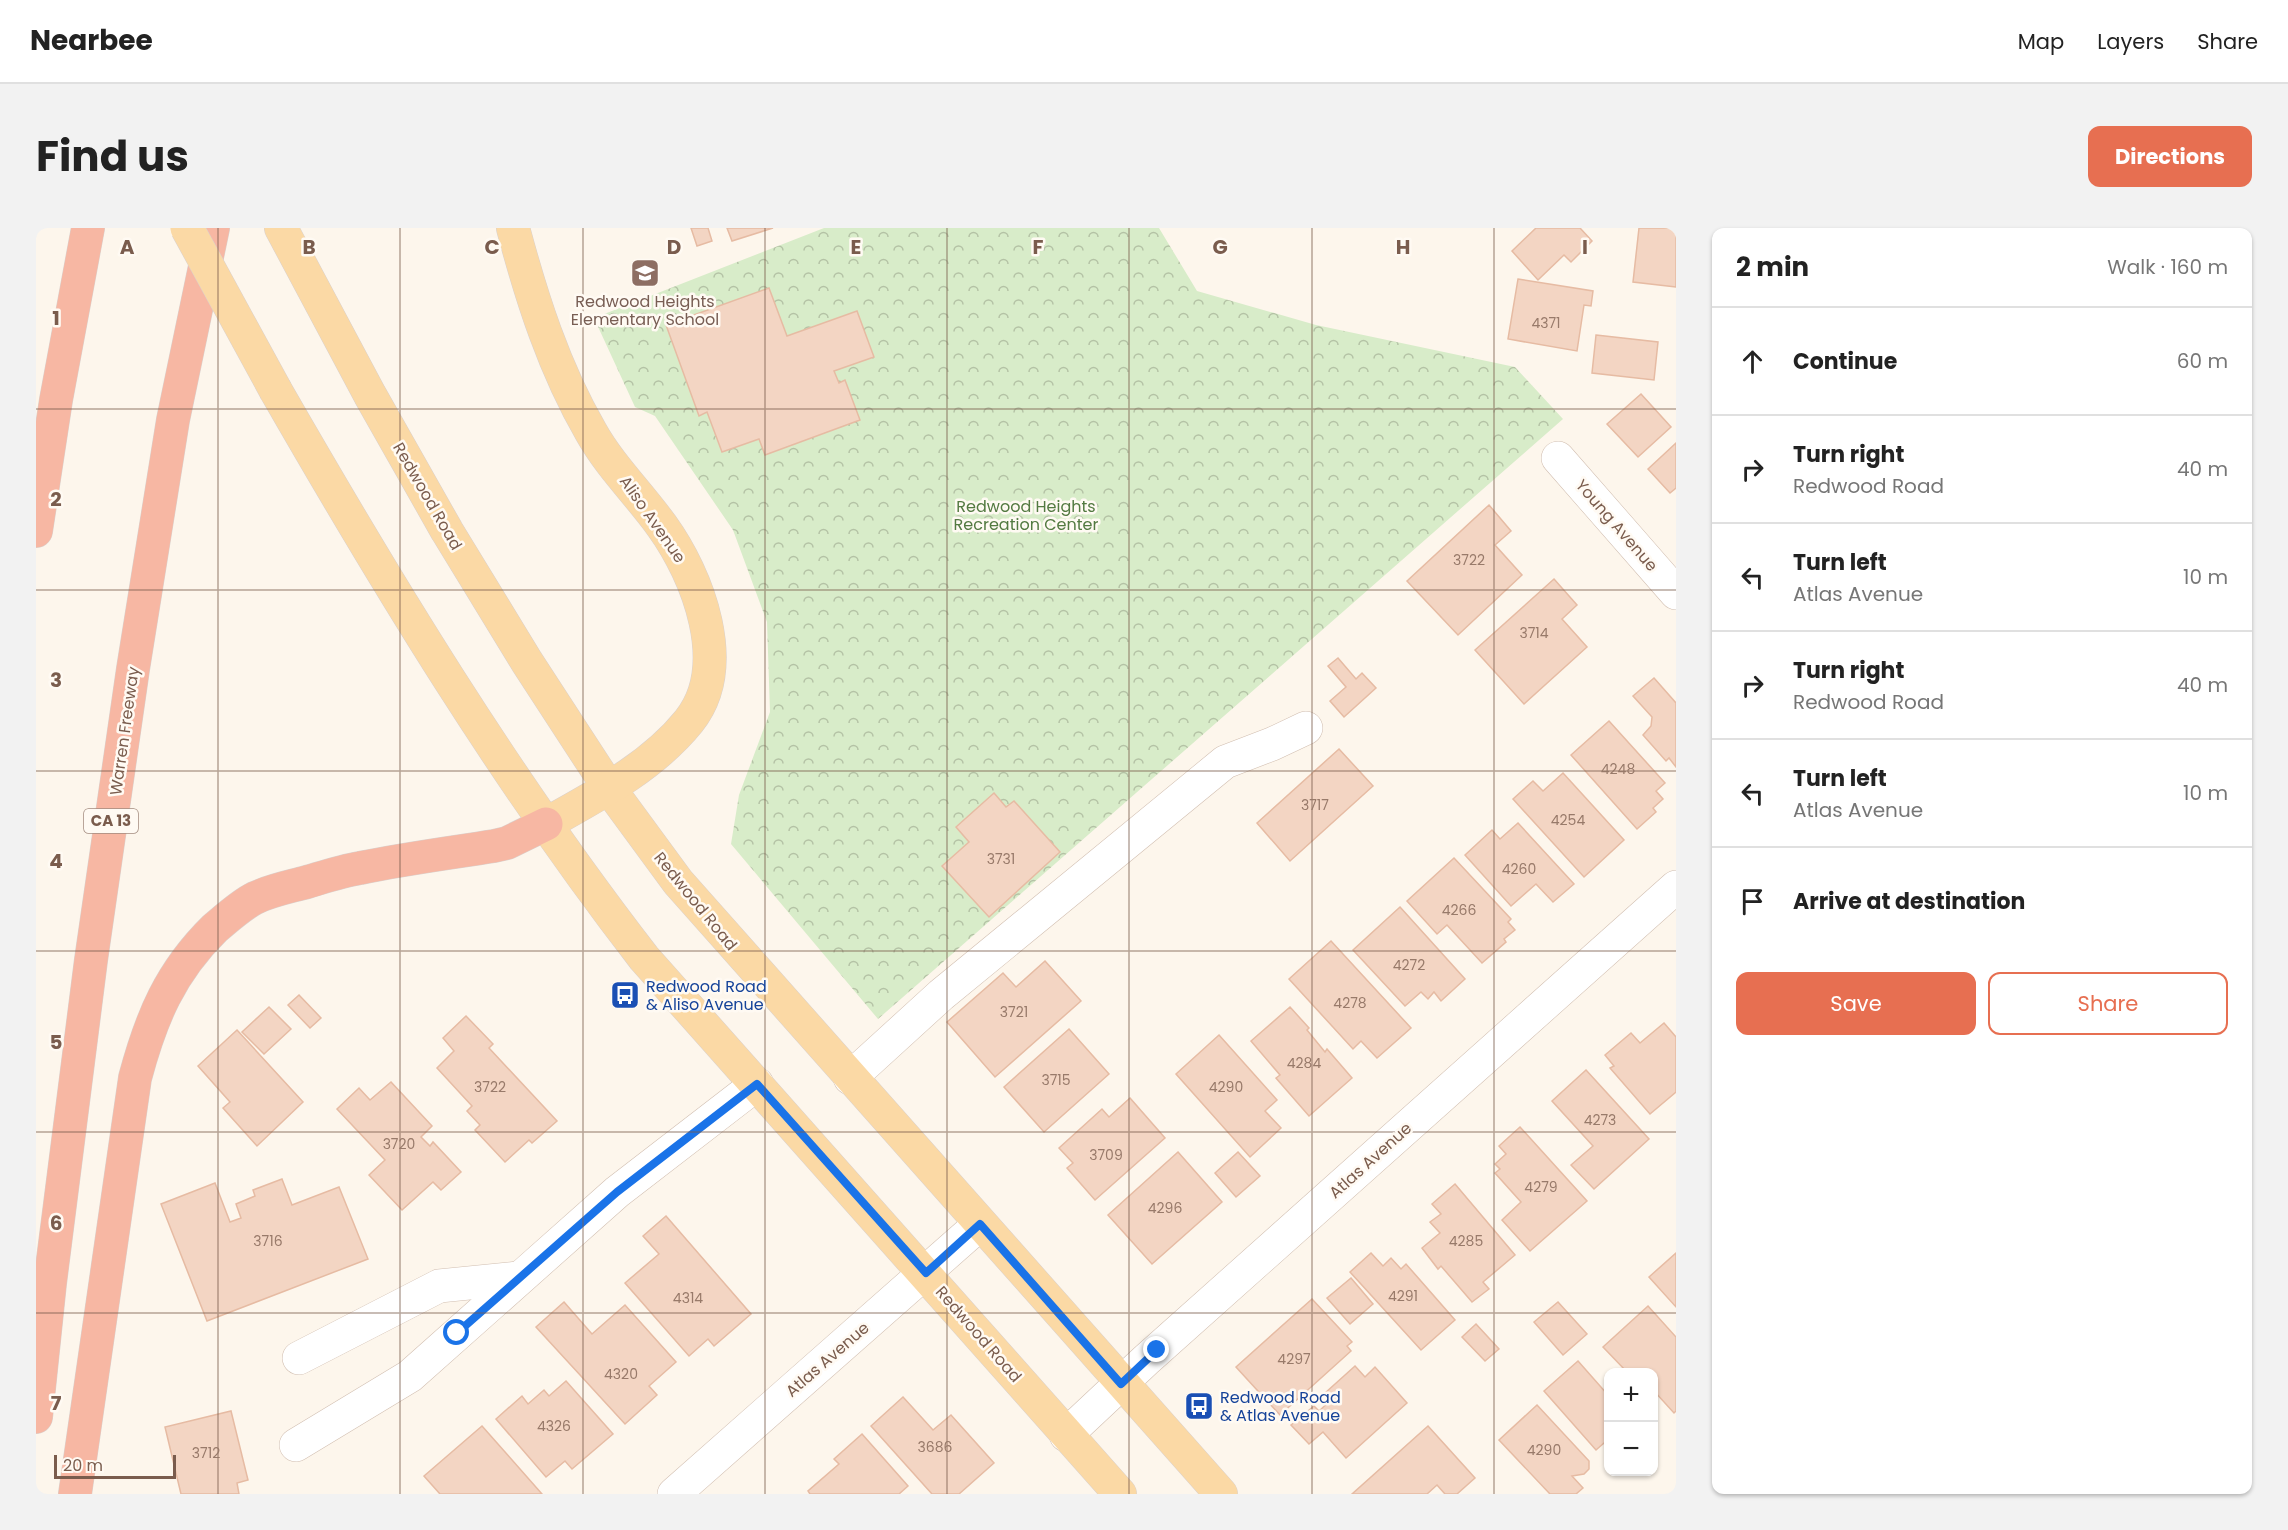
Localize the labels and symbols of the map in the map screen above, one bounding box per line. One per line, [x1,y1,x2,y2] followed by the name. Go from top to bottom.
[120,233,135,261] text: A
[302,233,316,261] text: B
[484,233,500,261] text: C
[667,233,681,261] text: D
[851,233,861,261] text: E
[1033,233,1044,261] text: F
[1212,233,1228,261] text: G
[1396,233,1410,261] text: H
[1582,233,1588,261] text: I
[629,257,661,289] school or university icon: Redwood Heights Elementary School
[571,290,719,331] place label: Redwood Heights Elementary School
[52,304,60,332] text: 1
[1531,313,1561,333] house number: 4371
[387,438,468,554] street label: Redwood Road
[614,471,691,568] street label: Aliso Avenue
[1570,474,1663,576] street label: Young Avenue
[50,485,62,513] text: 2
[954,495,1098,536] park label: Redwood Heights Recreation Center
[1453,550,1485,570] house number: 3722
[1519,623,1549,643] house number: 3714
[104,665,145,797] street label: Warren Freeway
[50,666,62,694] text: 3
[1601,759,1635,779] house number: 4248
[1301,795,1329,815] house number: 3717
[84,809,138,833] road number: CA 13
[1551,810,1585,830] house number: 4254
[49,847,63,875] text: 4
[649,847,743,955] street label: Redwood Road
[987,849,1015,869] house number: 3731
[1502,859,1536,879] house number: 4260
[1442,900,1476,920] house number: 4266
[1393,955,1425,975] house number: 4272
[646,975,767,1016] place label: Redwood Road & Aliso Avenue
[609,979,641,1011] bus stop icon: Redwood Road & Aliso Avenue
[1333,993,1367,1013] house number: 4278
[1000,1002,1028,1022] house number: 3721
[50,1028,63,1056] text: 5
[1287,1053,1321,1073] house number: 4284
[1041,1070,1071,1090] house number: 3715
[474,1077,506,1097] house number: 3722
[1209,1077,1243,1097] house number: 4290
[1584,1110,1616,1130] house number: 4273
[1324,1117,1417,1204] street label: Atlas Avenue
[383,1134,415,1154] house number: 3720
[1089,1145,1123,1165] house number: 3709
[1524,1177,1558,1197] house number: 4279
[1148,1198,1182,1218] house number: 4296
[50,1209,62,1237] text: 6
[253,1231,283,1251] house number: 3716
[1449,1231,1483,1251] house number: 4285
[930,1281,1027,1387] street label: Redwood Road
[1388,1286,1418,1306] house number: 4291
[673,1288,703,1308] house number: 4314
[781,1317,874,1402] street label: Atlas Avenue
[443,1319,469,1345] route start
[1143,1336,1169,1362] route end
[1277,1349,1311,1369] house number: 4297
[604,1364,638,1384] house number: 4320
[1220,1386,1341,1427] place label: Redwood Road & Atlas Avenue
[51,1389,62,1417] text: 7
[1183,1390,1215,1422] bus stop icon: Redwood Road & Atlas Avenue
[537,1416,571,1436] house number: 4326
[918,1437,953,1457] house number: 3686
[1527,1440,1561,1460] house number: 4290
[192,1443,220,1463] house number: 3712
[54,1452,176,1480] scale bar

